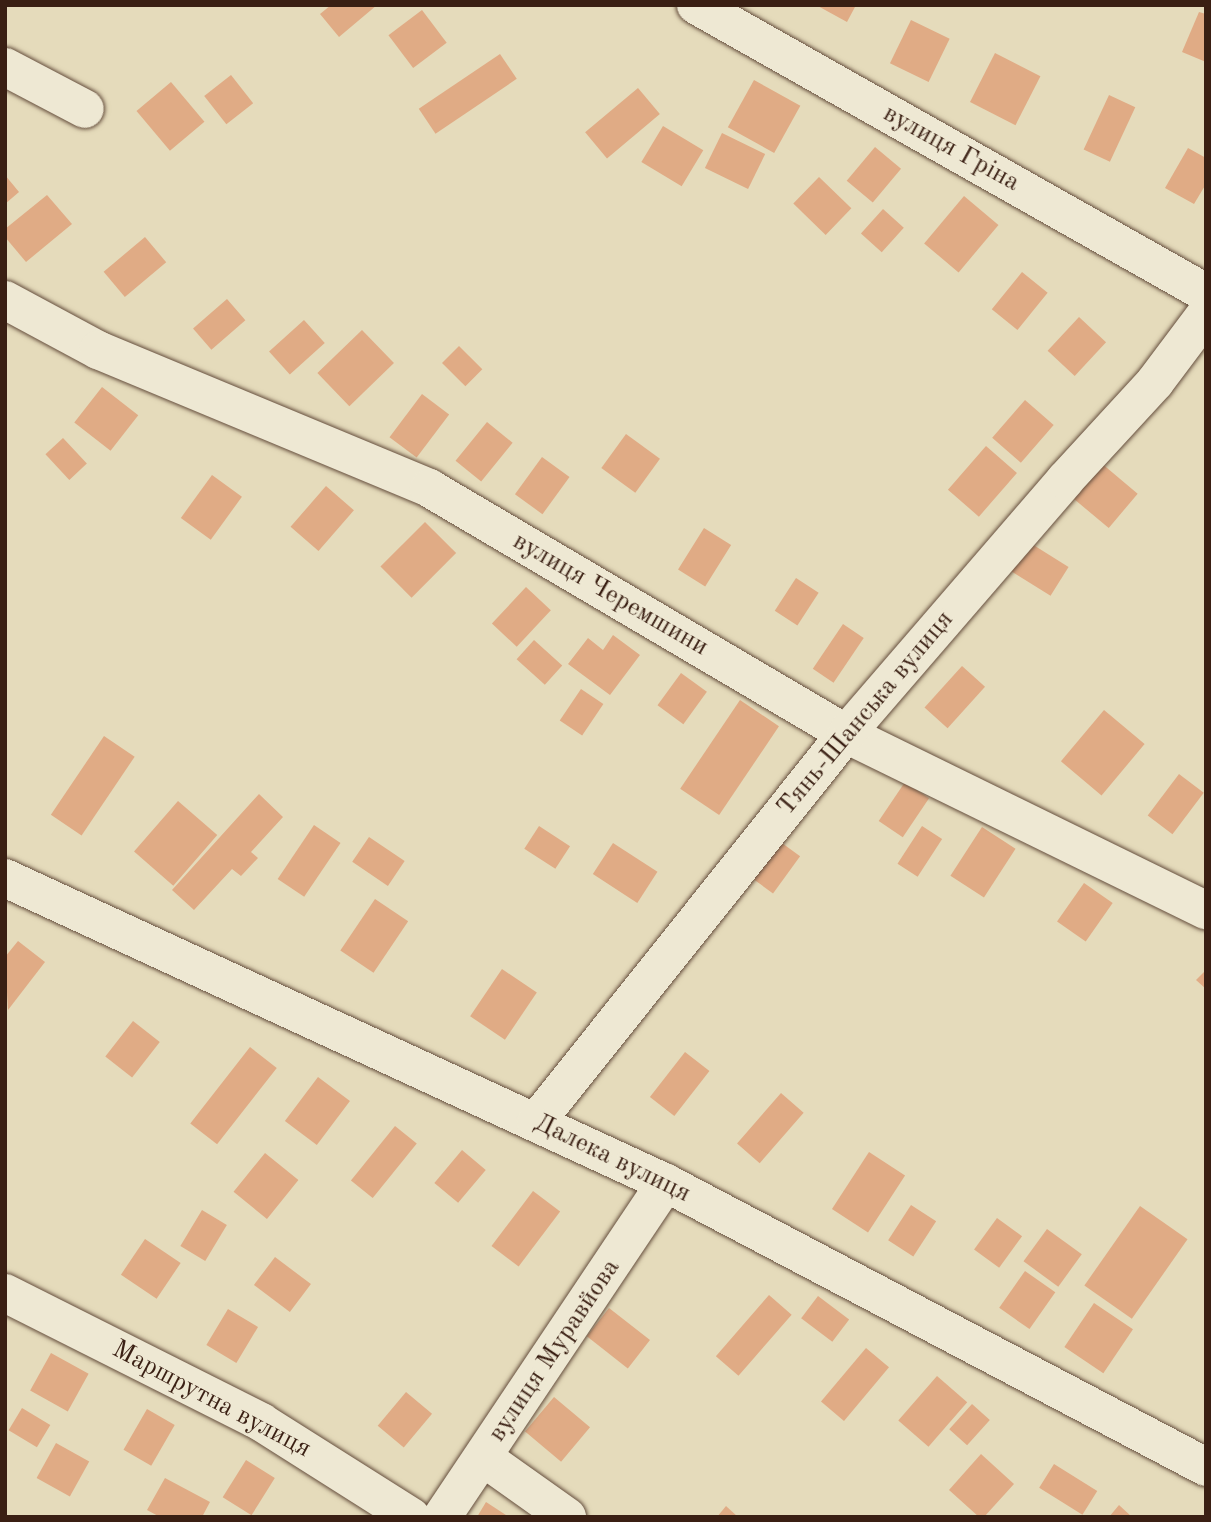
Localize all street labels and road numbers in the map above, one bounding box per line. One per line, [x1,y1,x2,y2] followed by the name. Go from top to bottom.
[877,99,1025,199] street label: вулиця Гріна
[507,526,713,664] street label: вулиця Черемшини
[771,605,961,823] street label: Тянь-Шанська вулиця
[529,1108,695,1210] street label: Далека вулиця
[482,1254,628,1448] street label: вулиця Муравйова
[106,1334,316,1466] street label: Маршрутна вулиця

